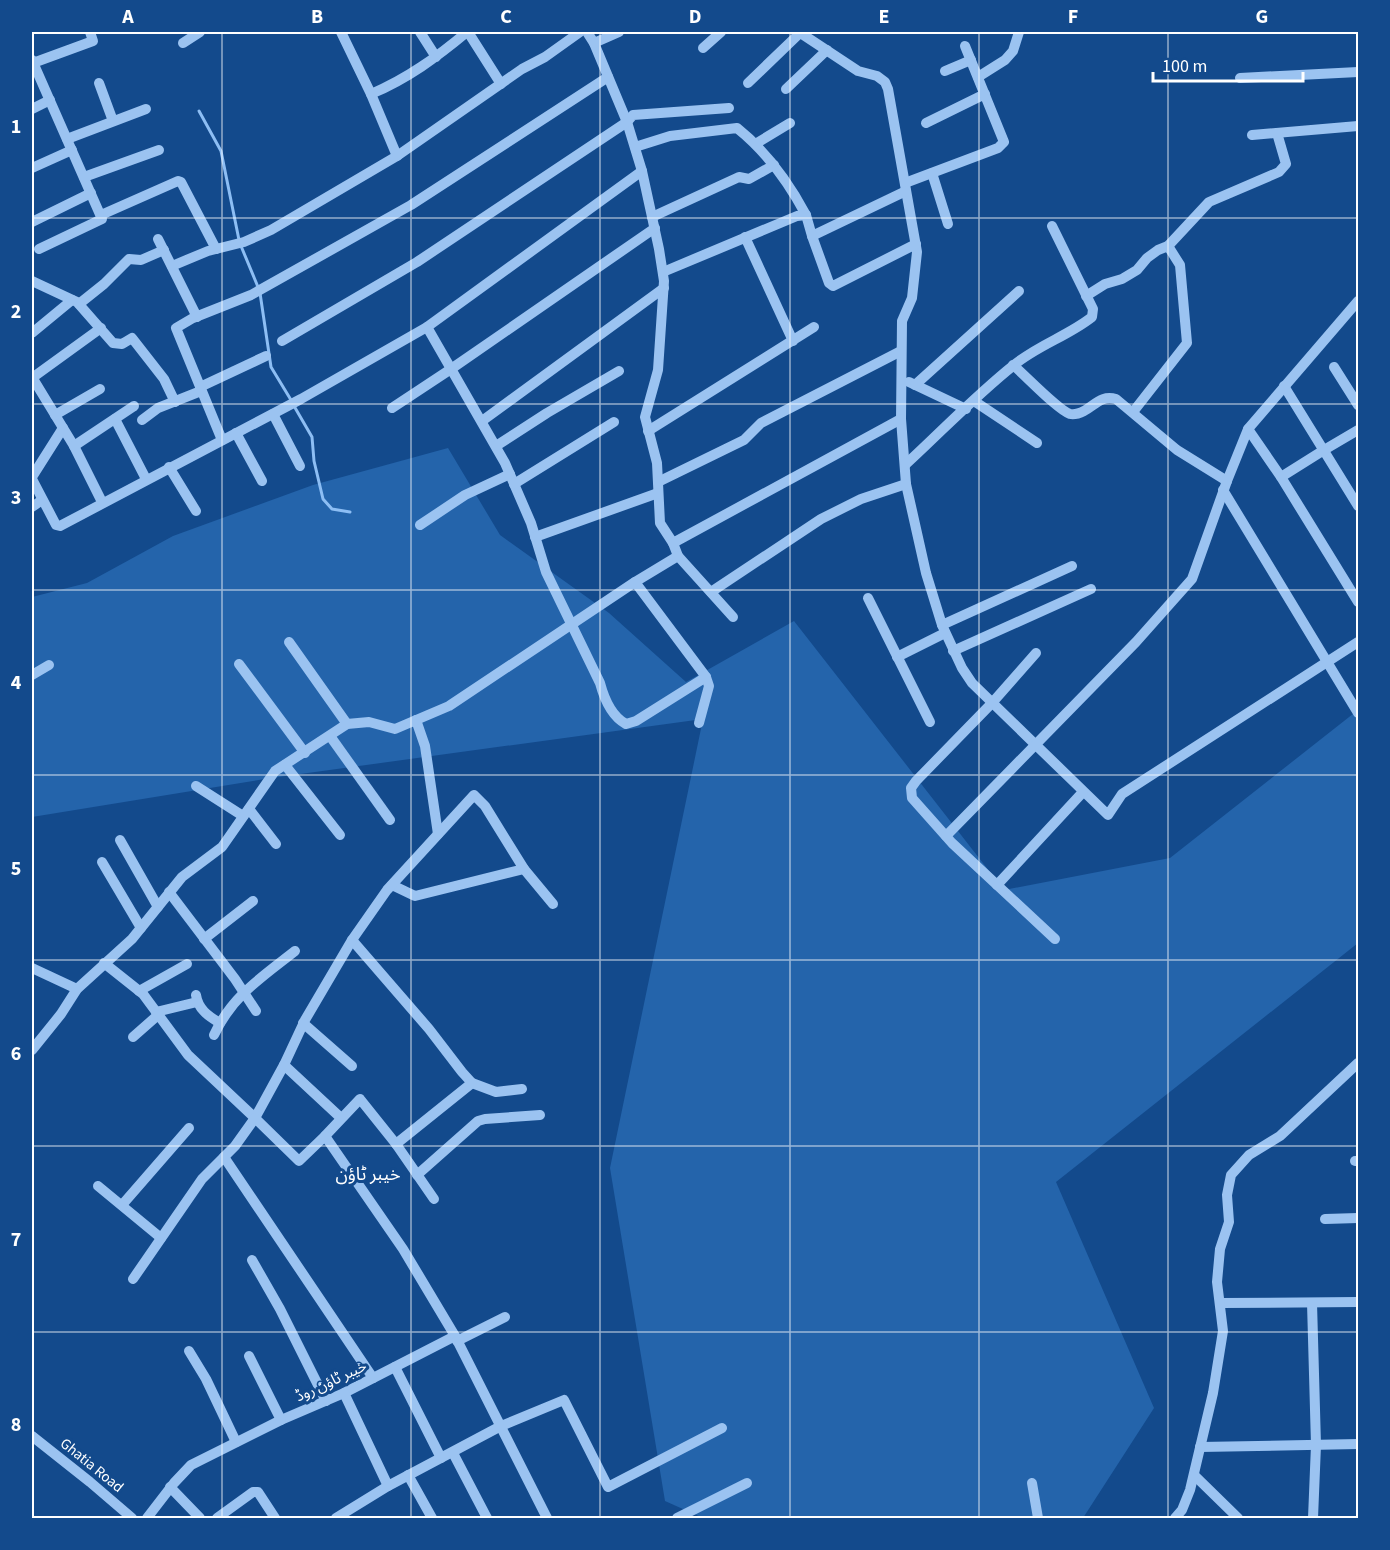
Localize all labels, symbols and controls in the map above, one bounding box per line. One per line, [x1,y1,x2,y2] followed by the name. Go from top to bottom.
[121,3,134,31] text: A
[311,3,323,31] text: B
[500,3,512,31] text: C
[689,3,701,31] text: D
[879,3,889,31] text: E
[1068,3,1078,31] text: F
[1256,3,1268,31] text: G
[1153,45,1303,83] scale bar
[1162,54,1207,79] text: 100 m
[11,113,21,141] text: 1
[11,298,21,326] text: 2
[11,484,21,512] text: 3
[11,669,22,697] text: 4
[11,855,21,883] text: 5
[11,1040,21,1068] text: 6
[335,1162,401,1187] district label: خیبر ٹاؤن
[11,1226,21,1254] text: 7
[292,1356,371,1407] street label: خیبر ٹاؤن روڈ
[11,1411,21,1439] text: 8
[55,1433,128,1498] street label: Ghatia Road

